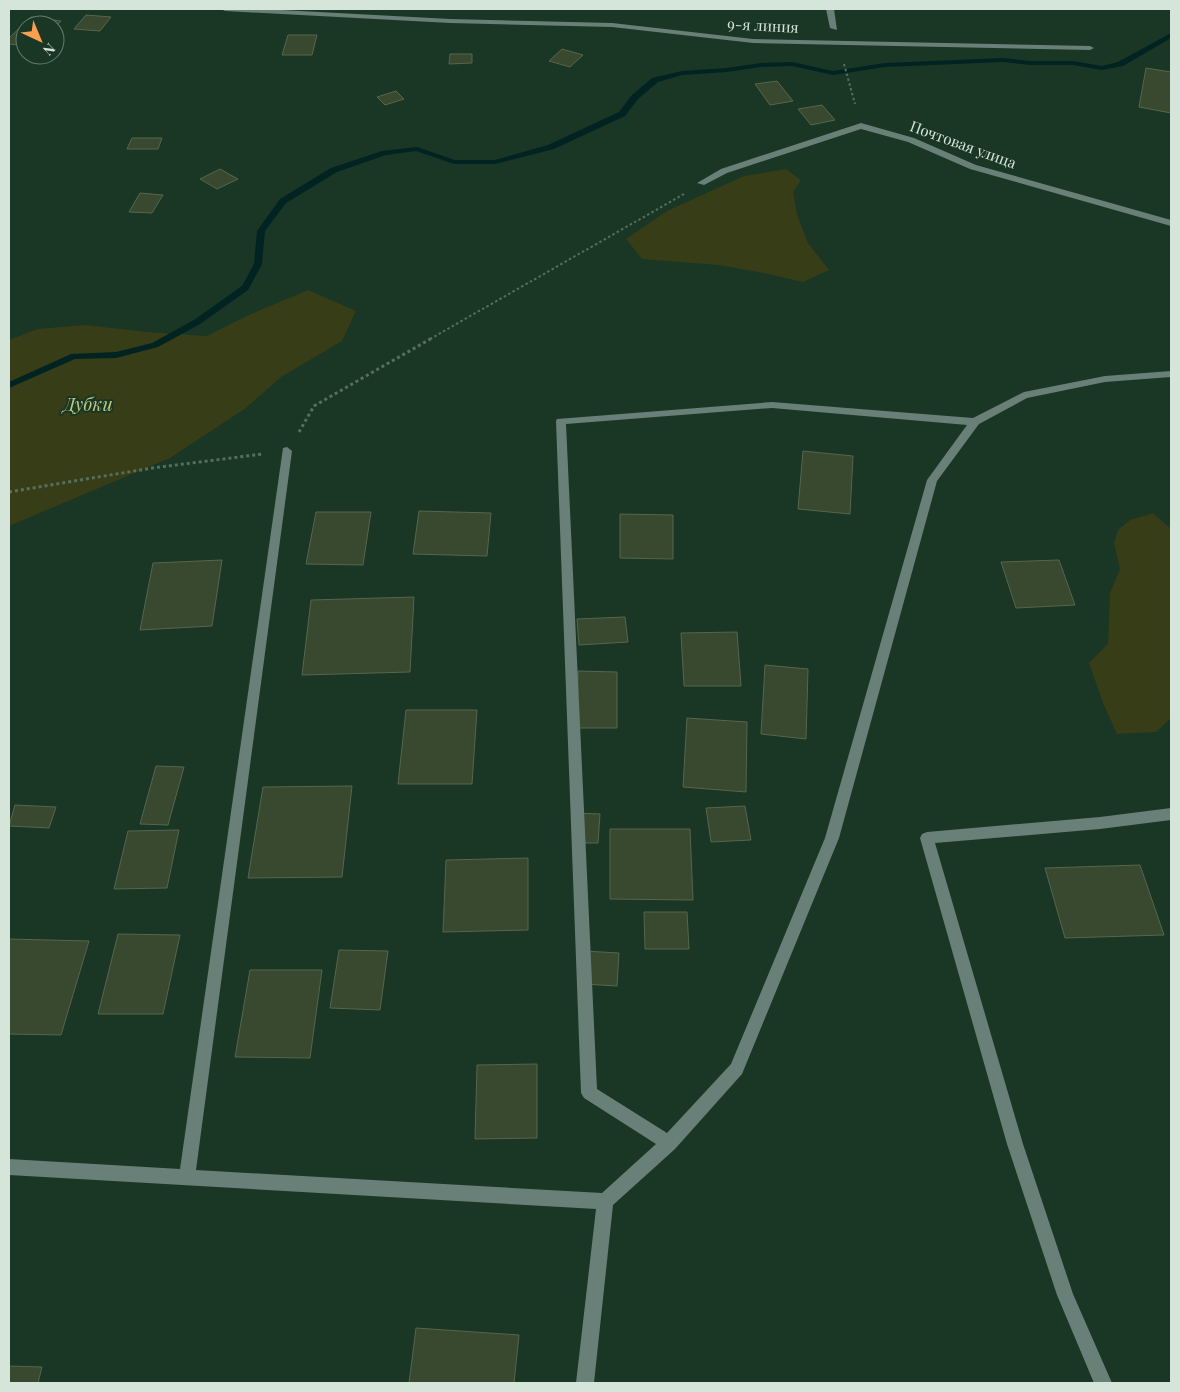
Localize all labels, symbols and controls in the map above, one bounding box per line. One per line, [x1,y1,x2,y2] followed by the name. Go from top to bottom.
[727,13,799,37] street label: 9-я линия
[15,15,65,65] north arrow
[39,39,60,60] text: N
[907,116,1020,173] street label: Почтовая улица
[60,392,113,416] park label: Дубки

